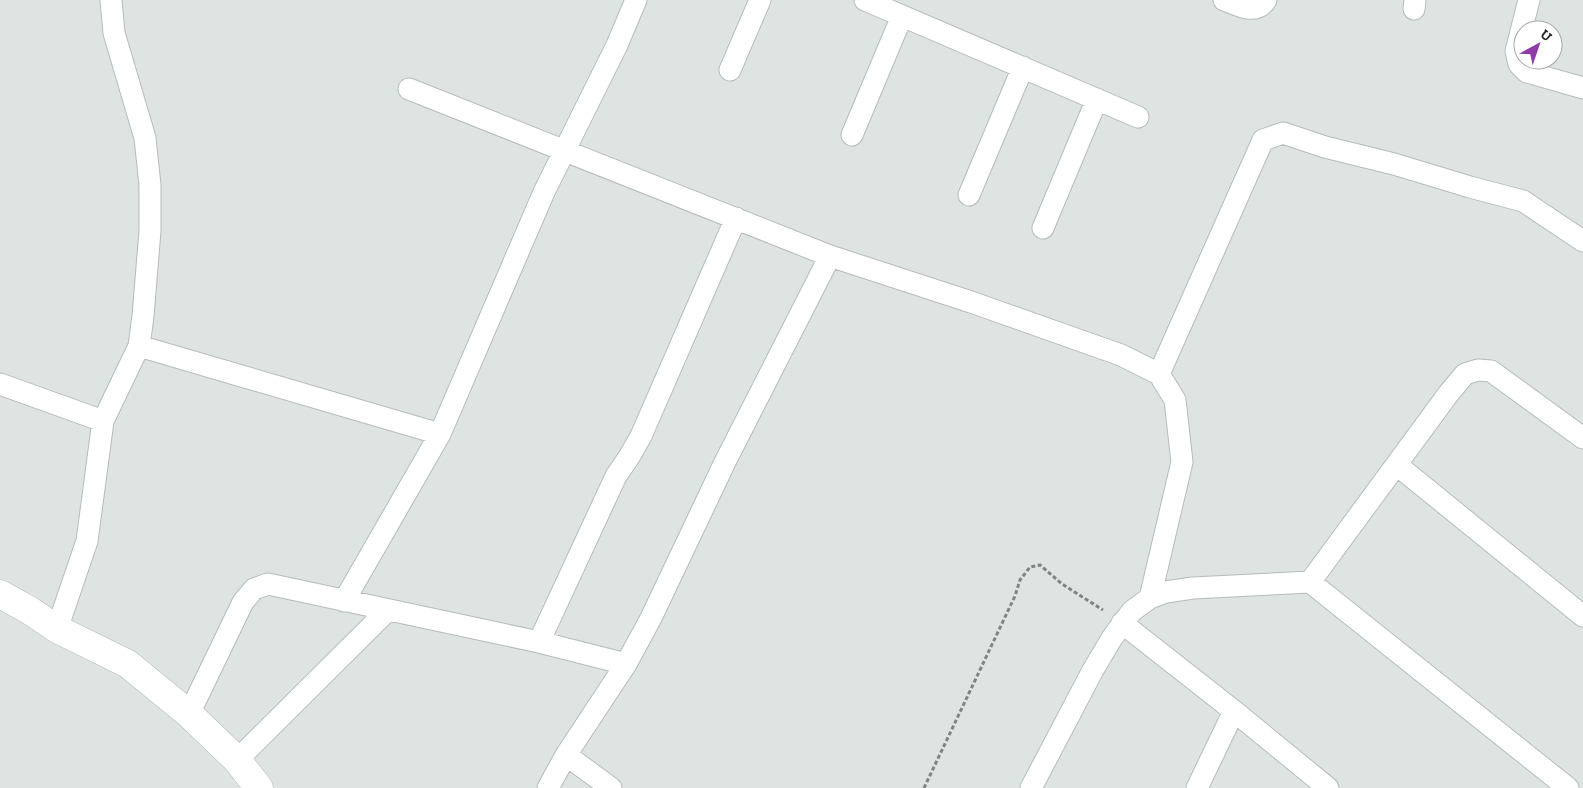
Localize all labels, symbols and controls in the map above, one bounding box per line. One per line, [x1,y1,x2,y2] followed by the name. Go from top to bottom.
[1513,20,1563,70] north arrow
[1537,26,1555,45] text: U

